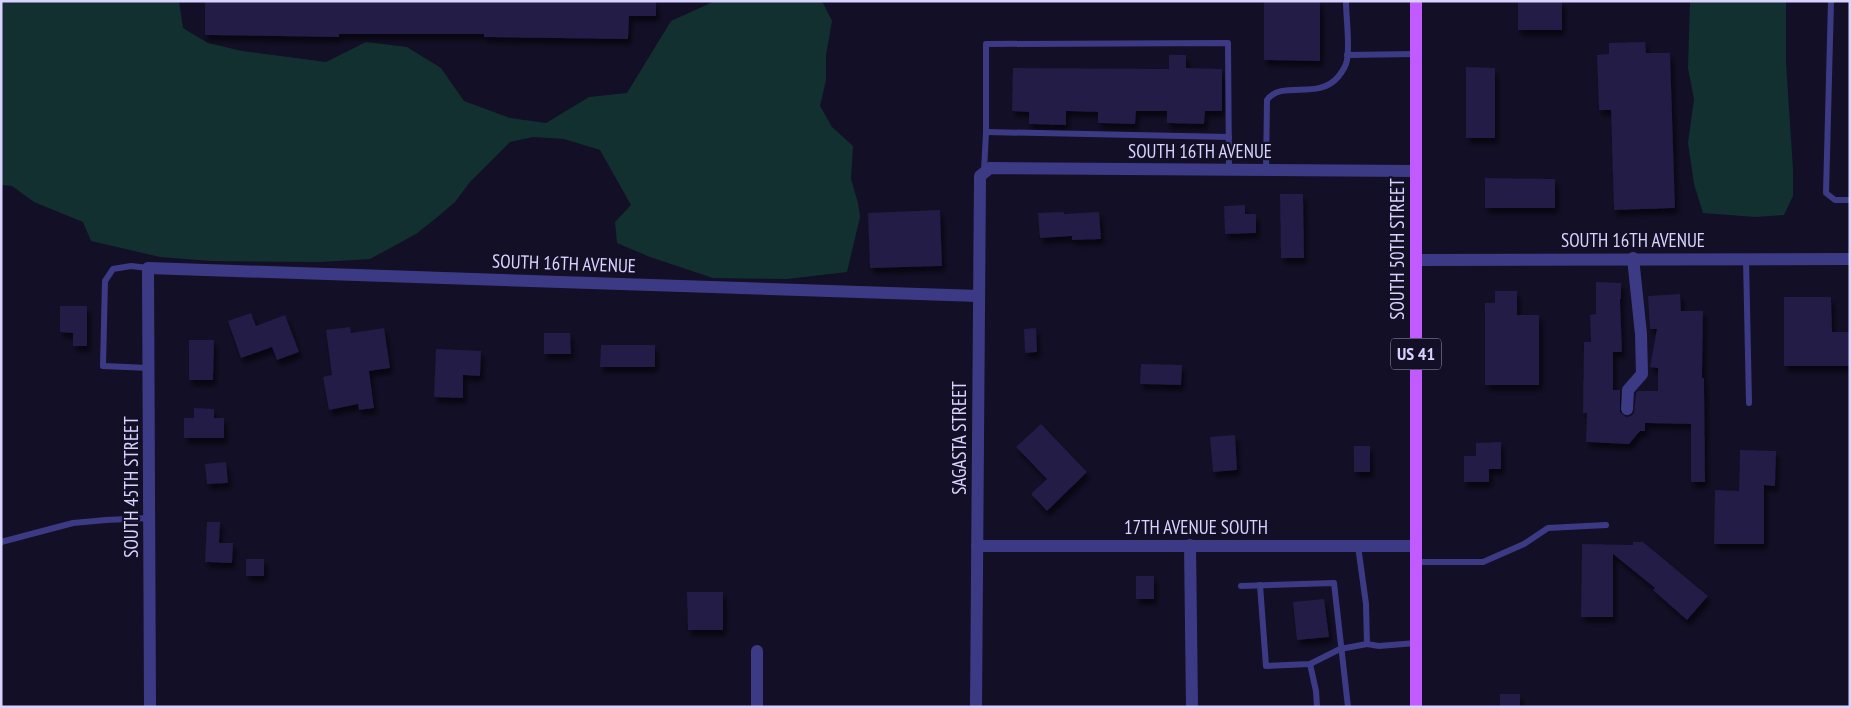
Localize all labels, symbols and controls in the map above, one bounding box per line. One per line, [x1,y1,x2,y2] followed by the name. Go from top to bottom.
[1128,139,1272,163] street label: SOUTH 16TH AVENUE
[1385,178,1409,320] street label: SOUTH 50TH STREET
[1561,228,1705,252] street label: SOUTH 16TH AVENUE
[492,248,636,278] street label: SOUTH 16TH AVENUE
[1391,338,1441,369] road number: US 41
[947,381,971,495] street label: SAGASTA STREET
[119,416,143,558] street label: SOUTH 45TH STREET
[1124,515,1268,539] street label: 17TH AVENUE SOUTH

